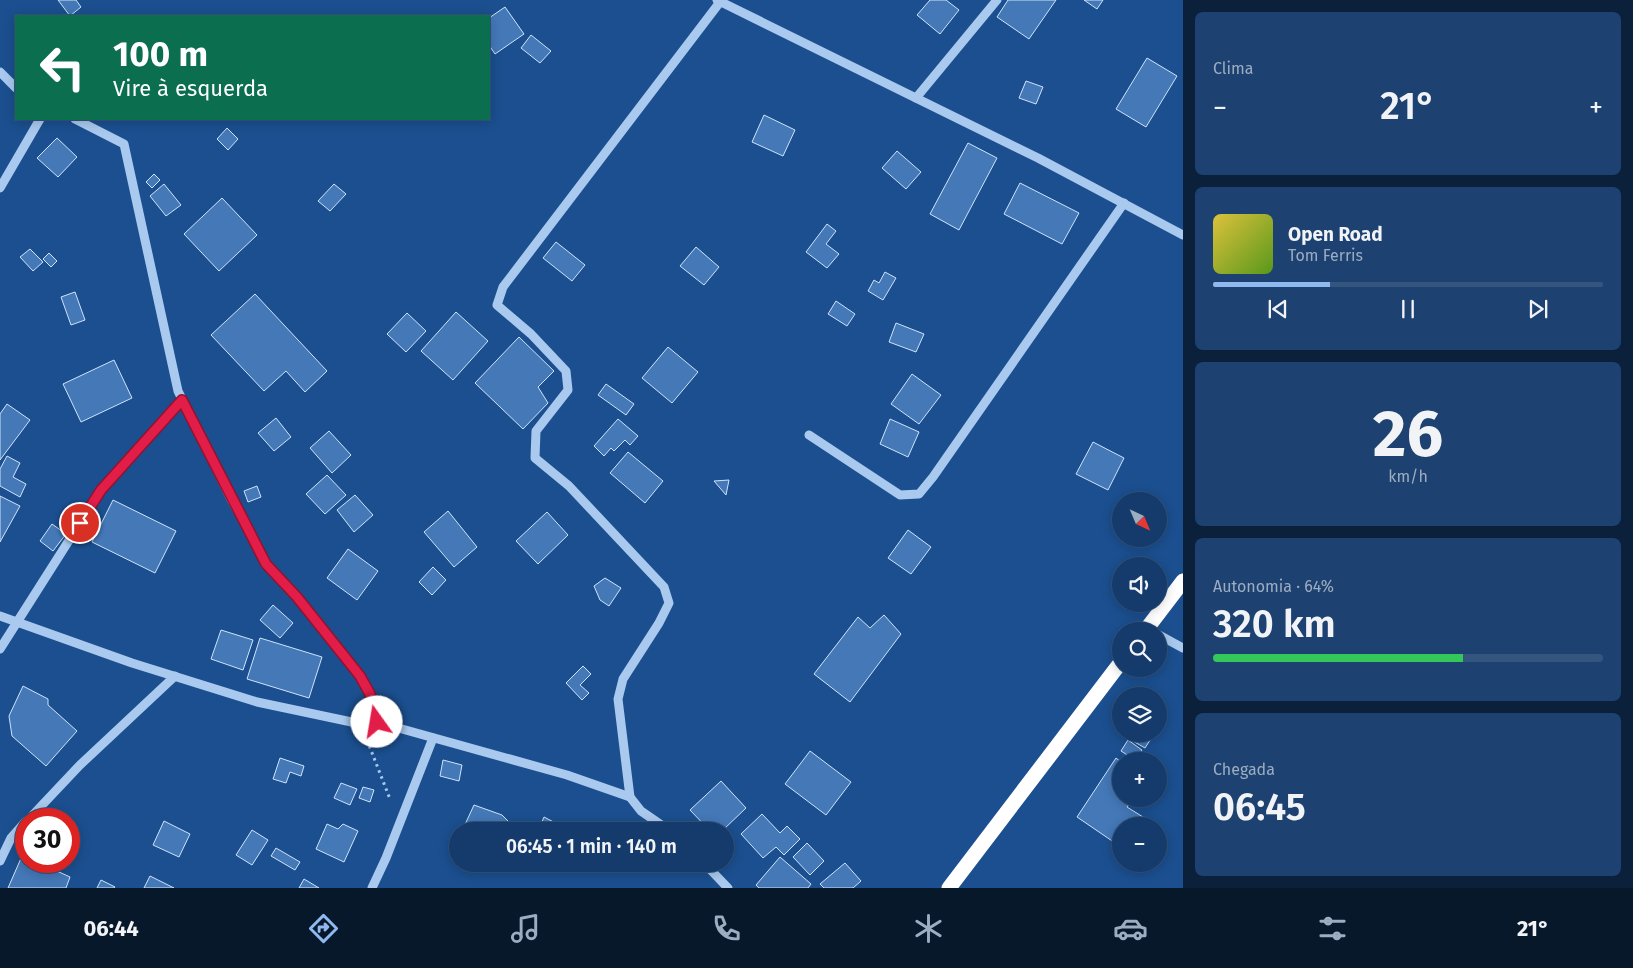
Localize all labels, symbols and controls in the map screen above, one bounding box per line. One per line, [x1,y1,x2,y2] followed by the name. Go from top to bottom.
[113,33,208,75] text: 100 m
[30,35,95,100] icon: left
[1213,59,1253,78] text: Clima
[113,75,268,102] text: Vire à esquerda
[1380,83,1436,129] text: 21°
[1213,91,1227,124] text: −
[1589,91,1603,124] text: +
[1288,223,1383,246] text: Open Road
[1288,246,1363,265] text: Tom Ferris
[1264,295,1292,323] icon: previous
[1394,295,1422,323] icon: pause
[1524,295,1552,323] icon: next
[1373,395,1443,473] text: 26
[1388,467,1428,486] text: km/h
[1112,492,1168,548] north arrow
[1112,492,1167,872] map controls
[59,502,101,544] pin
[66,509,94,537] icon: arrive
[1112,557,1167,612] button: sound
[1213,577,1334,596] text: Autonomia · 64%
[1213,601,1336,647] text: 320 km
[1112,622,1167,677] button: search
[1112,687,1167,742] button: layers
[350,695,402,747] position arrow
[1112,752,1167,807] button: +
[1213,760,1275,779] text: Chegada
[1213,784,1306,830] text: 06:45
[15,808,80,873] speed limit sign: 30
[1112,817,1167,872] button: −
[506,835,677,858] text: 06:45 · 1 min · 140 m
[306,911,341,946] icon: directions
[508,911,543,946] icon: music
[709,911,744,946] icon: phone
[911,911,946,946] icon: climate
[1113,911,1148,946] icon: car
[1315,911,1350,946] icon: filters
[83,915,139,942] text: 06:44
[1517,915,1550,942] text: 21°

